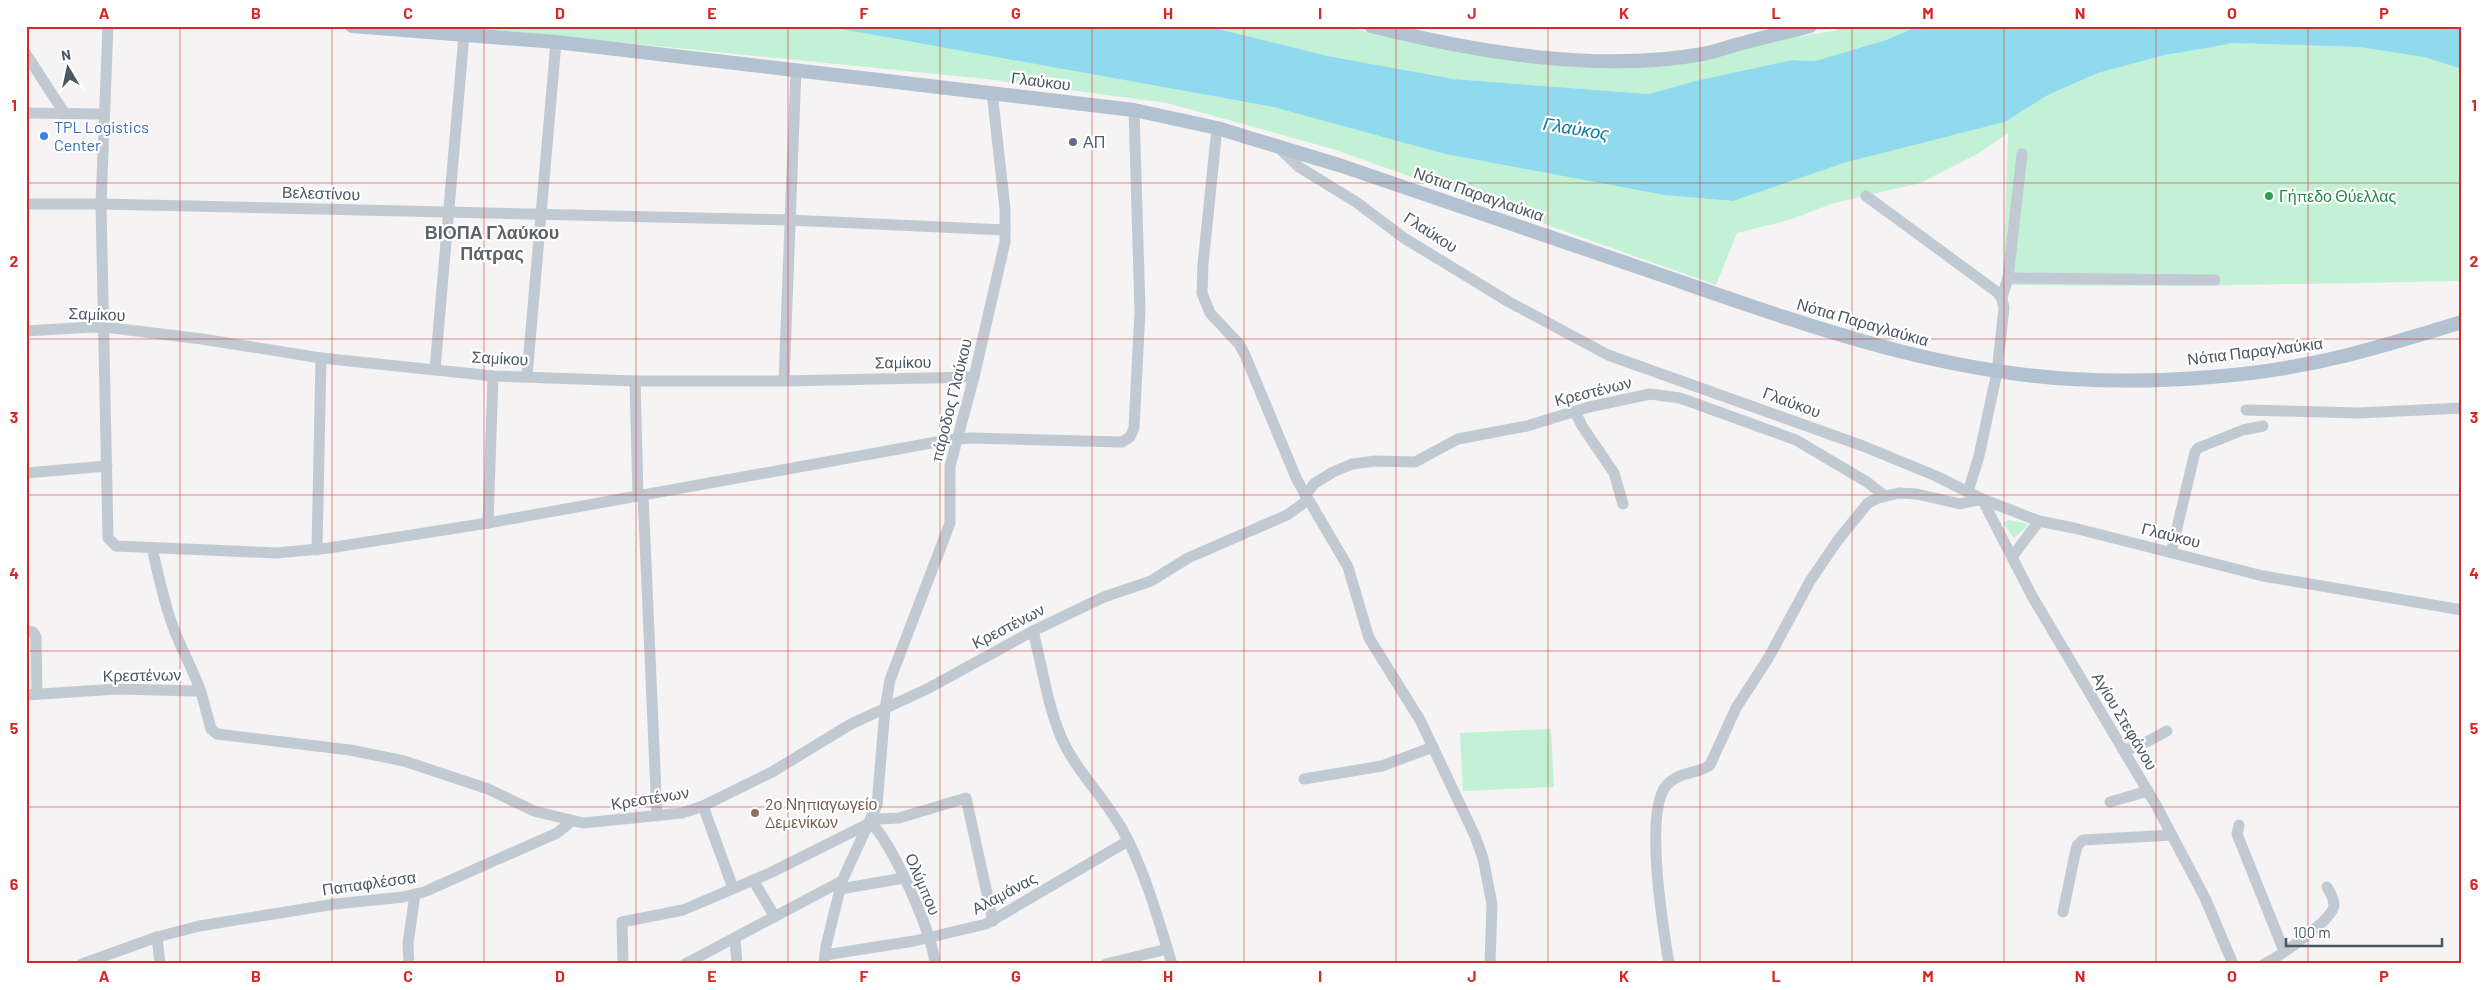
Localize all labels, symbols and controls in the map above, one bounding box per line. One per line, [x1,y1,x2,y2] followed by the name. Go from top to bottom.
[99,3,110,22] text: A
[251,3,261,22] text: B
[403,3,413,22] text: C
[555,3,565,22] text: D
[707,3,717,22] text: E
[860,3,869,22] text: F
[1011,3,1021,22] text: G
[1163,3,1173,22] text: H
[1318,3,1322,22] text: I
[1467,3,1477,22] text: J
[1619,3,1629,22] text: K
[1771,3,1781,22] text: L
[1922,3,1934,22] text: M
[2075,3,2085,22] text: N
[2227,3,2237,22] text: O
[2379,3,2389,22] text: P
[42,42,92,92] north arrow
[60,46,72,64] text: N
[1010,67,1072,94] street label: Γλαύκου
[11,95,17,114] text: 1
[2471,95,2477,114] text: 1
[1542,112,1611,144] water label: Γλαύκος
[54,117,149,154] place label: TPL Logistics Center
[38,130,50,142] marker: TPL Logistics Center
[1083,132,1105,151] place label: ΑΠ
[1067,136,1079,148] marker: ΑΠ
[1412,162,1547,225] street label: Νότια Παραγλαύκια
[282,182,360,203] street label: Βελεστίνου
[2279,186,2397,205] place label: Γήπεδο Θύελλας
[2263,190,2275,202] marker: Γήπεδο Θύελλας
[1401,207,1462,256] street label: Γλαύκου
[425,221,559,264] district label: ΒΙΟΠΑ Γλαύκου Πάτρας
[10,251,19,270] text: 2
[2470,251,2479,270] text: 2
[1795,294,1931,349] street label: Νότια Παραγλαύκια
[68,303,126,324] street label: Σαμίκου
[2186,333,2324,368] street label: Νότια Παραγλαύκια
[926,336,975,463] street label: πάροδος Γλαύκου
[471,347,529,368] street label: Σαμίκου
[874,352,932,371] street label: Σαμίκου
[1552,372,1633,409] street label: Κρεστένων
[1761,382,1824,421] street label: Γλαύκου
[10,407,18,426] text: 3
[2470,407,2478,426] text: 3
[2140,518,2203,551] street label: Γλαύκου
[9,563,19,582] text: 4
[2469,563,2479,582] text: 4
[968,599,1047,652] street label: Κρεστένων
[102,664,182,685] street label: Κρεστένων
[2089,668,2162,773] street label: Αγίου Στεφάνου
[10,718,19,737] text: 5
[2470,718,2479,737] text: 5
[610,782,690,813] street label: Κρεστένων
[765,794,877,831] place label: 2ο Νηπιαγωγείο Δεμενίκων
[749,807,761,819] marker: 2ο Νηπιαγωγείο Δεμενίκων
[902,850,945,918] street label: Ολύμπου
[321,867,417,898] street label: Παπαφλέσσα
[968,867,1040,918] street label: Αλαμάνας
[10,874,19,893] text: 6
[2470,874,2479,893] text: 6
[2286,915,2442,947] scale bar
[2293,923,2331,941] text: 100 m
[99,966,110,985] text: A
[251,966,261,985] text: B
[403,966,413,985] text: C
[555,966,565,985] text: D
[707,966,717,985] text: E
[860,966,869,985] text: F
[1011,966,1021,985] text: G
[1163,966,1173,985] text: H
[1318,966,1322,985] text: I
[1467,966,1477,985] text: J
[1619,966,1629,985] text: K
[1771,966,1781,985] text: L
[1922,966,1934,985] text: M
[2075,966,2085,985] text: N
[2227,966,2237,985] text: O
[2379,966,2389,985] text: P

